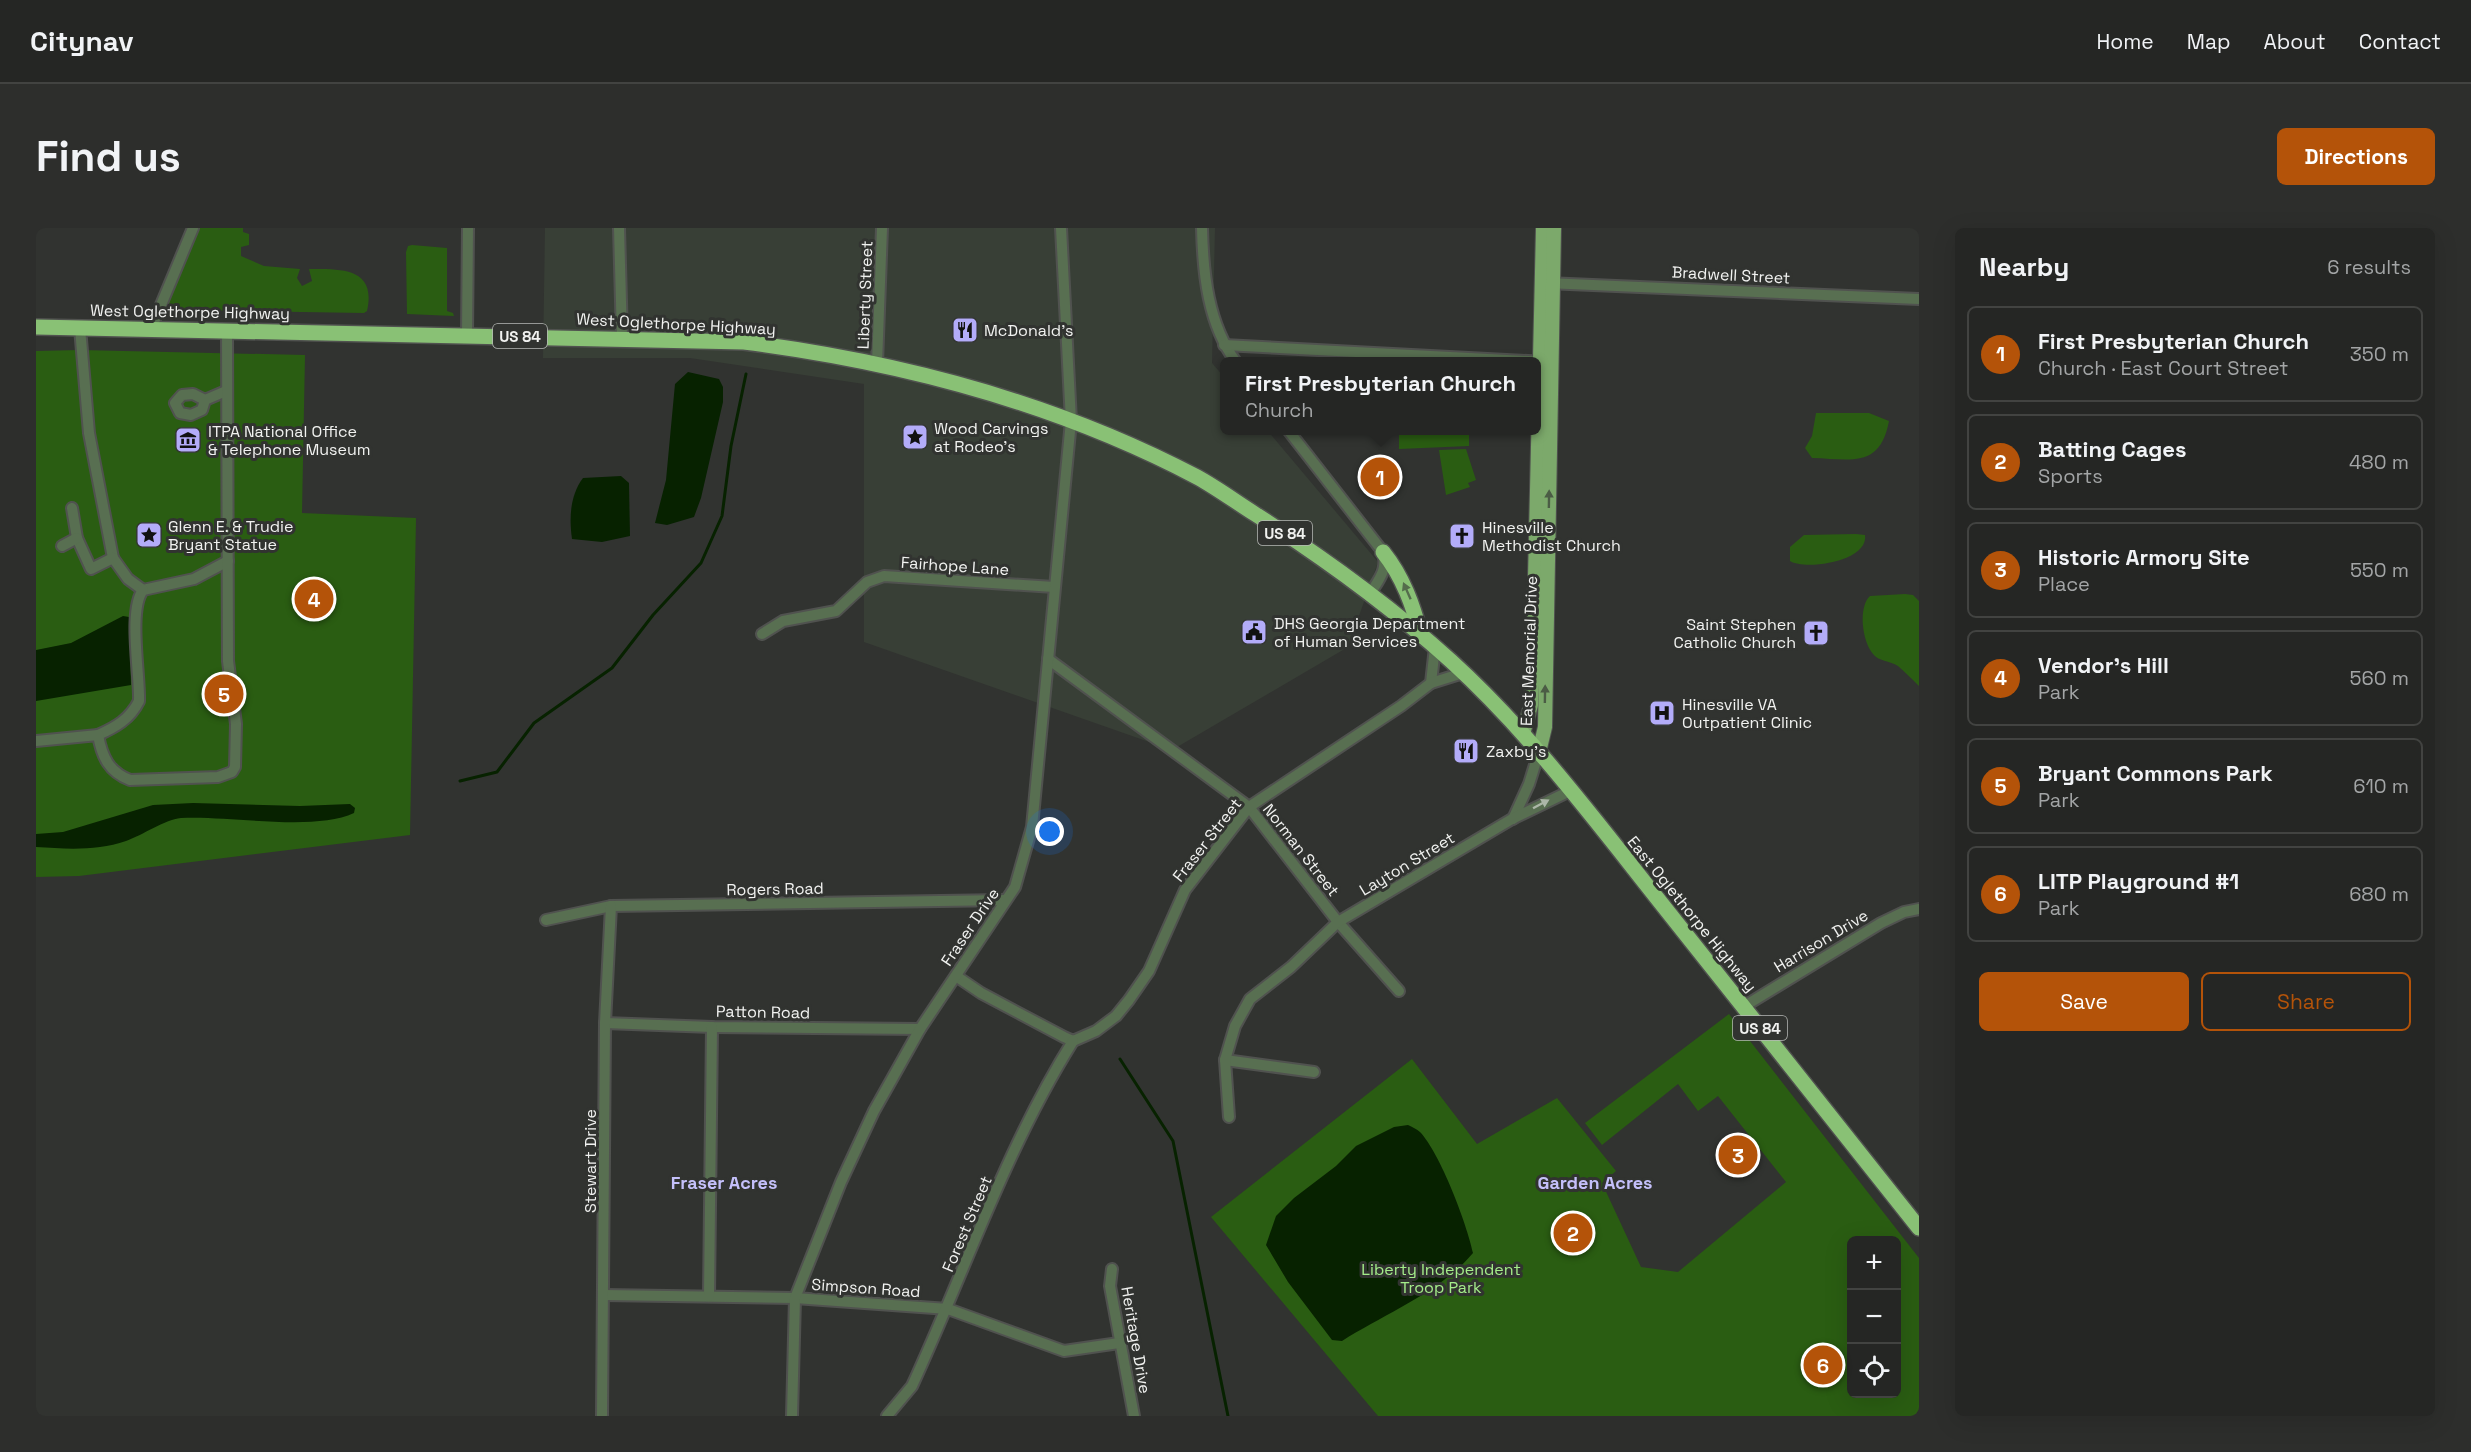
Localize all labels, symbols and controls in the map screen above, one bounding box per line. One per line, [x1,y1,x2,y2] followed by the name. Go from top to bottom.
[30,23,134,59] text: Citynav
[2096,28,2154,55] text: Home
[2187,28,2231,55] text: Map
[2264,28,2326,55] text: About
[2359,28,2441,55] text: Contact
[2277,128,2435,185] button: Directions
[36,130,181,183] text: Find us
[853,240,877,350] street label: Liberty Street
[1979,250,2069,284] text: Nearby
[2327,254,2411,280] text: 6 results
[1671,261,1791,289] street label: Bradwell Street
[90,300,290,324] street label: West Oglethorpe Highway
[576,308,776,340] street label: West Oglethorpe Highway
[950,315,980,345] restaurant icon: McDonald's
[984,320,1074,341] place label: McDonald's
[493,324,547,348] road number: US 84
[2038,327,2309,355] text: First Presbyterian Church
[1996,341,2005,367] text: 1
[2350,341,2409,367] text: 350 m
[2038,355,2288,381] text: Church · East Court Street
[1220,357,1541,435] popup
[1245,369,1516,397] text: First Presbyterian Church
[1245,397,1314,423] text: Church
[934,418,1049,457] place label: Wood Carvings at Rodeo's
[208,421,371,460] place label: ITPA National Office & Telephone Museum
[900,422,930,452] place icon: Wood Carvings at Rodeo's
[173,425,203,455] museum icon: ITPA National Office & Telephone Museum
[2038,435,2186,463] text: Batting Cages
[1995,449,2006,475] text: 2
[2349,449,2409,475] text: 480 m
[1360,454,1400,500] pin: 1
[2038,463,2103,489] text: Sports
[1545,489,1554,508] one-way arrow
[168,516,293,555] place label: Glenn E. & Trudie Bryant Statue
[1482,517,1621,556] place label: Hinesville Methodist Church
[134,520,164,550] place icon: Glenn E. & Trudie Bryant Statue
[1258,521,1312,545] road number: US 84
[1447,521,1477,551] church icon: Hinesville Methodist Church
[2038,543,2250,571] text: Historic Armory Site
[900,552,1010,580] street label: Fairhope Lane
[1994,557,2007,583] text: 3
[2350,557,2409,583] text: 550 m
[2038,571,2090,597] text: Place
[294,576,334,622] pin: 4
[1516,576,1542,726] street label: East Memorial Drive
[1402,583,1411,600] one-way arrow
[1274,613,1465,652] place label: DHS Georgia Department of Human Services
[1674,614,1796,653] place label: Saint Stephen Catholic Church
[1239,617,1269,647] public building icon: DHS Georgia Department of Human Services
[1801,618,1831,648] church icon: Saint Stephen Catholic Church
[2038,651,2169,679] text: Vendor's Hill
[1994,665,2007,691] text: 4
[2350,665,2409,691] text: 560 m
[204,672,243,716] pin: 5
[2038,679,2080,705] text: Park
[1540,684,1550,703] one-way arrow
[1682,694,1812,733] place label: Hinesville VA Outpatient Clinic
[1647,698,1677,728] hospital icon: Hinesville VA Outpatient Clinic
[1451,736,1481,766] restaurant icon: Zaxby's
[1486,741,1546,762] place label: Zaxby's
[2038,759,2273,787] text: Bryant Commons Park
[1995,773,2007,799] text: 5
[2353,773,2409,799] text: 610 m
[2038,787,2080,813] text: Park
[1168,794,1246,886] street label: Fraser Street
[1258,799,1344,901] street label: Norman Street
[1533,799,1550,809] one-way arrow
[1035,817,1064,846] your location
[1356,827,1458,901] street label: Layton Street
[1623,832,1761,996] street label: East Oglethorpe Highway
[2038,867,2239,895] text: LITP Playground #1
[726,878,824,900] street label: Rogers Road
[1994,881,2007,907] text: 6
[2349,881,2409,907] text: 680 m
[936,884,1004,970] street label: Fraser Drive
[2038,895,2080,921] text: Park
[1770,905,1872,977] street label: Harrison Drive
[1979,972,2189,1031] button: Save
[2201,972,2411,1031] button: Share
[716,1001,810,1023] street label: Patton Road
[1733,1016,1787,1040] road number: US 84
[580,1109,601,1213] street label: Stewart Drive
[1718,1132,1758,1178] pin: 3
[671,1171,777,1194] district label: Fraser Acres
[1537,1171,1653,1194] district label: Garden Acres
[937,1173,997,1275] street label: Forest Street
[1554,1210,1592,1256] pin: 2
[1847,1236,1901,1398] map controls
[1847,1236,1901,1290] button: +
[1361,1259,1521,1298] park label: Liberty Independent Troop Park
[811,1274,921,1302] street label: Simpson Road
[1116,1285,1156,1395] street label: Heritage Drive
[1847,1290,1901,1344] button: −
[1804,1342,1842,1388] pin: 6
[1847,1344,1901,1398] button: locate

